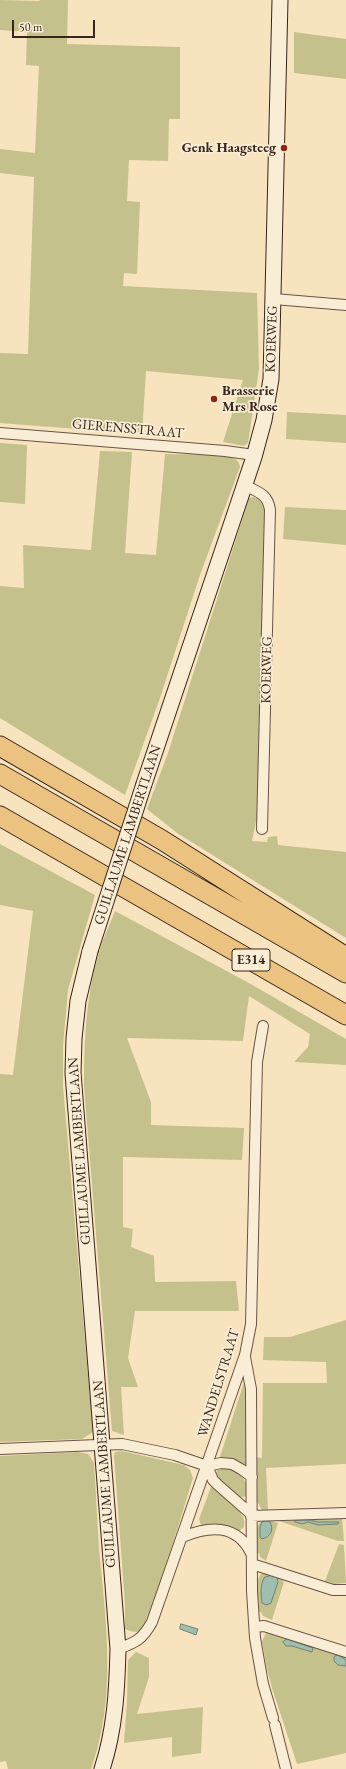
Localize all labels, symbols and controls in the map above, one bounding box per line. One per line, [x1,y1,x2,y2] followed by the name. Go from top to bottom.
[14,12,97,38] scale bar
[19,19,42,35] text: 50 m
[182,140,276,156] place label: Genk Haagsteeg
[279,143,289,153] marker: Genk Haagsteeg
[262,305,282,373] street label: KOERWEG
[222,383,278,416] place label: Brasserie Mrs Rose
[209,394,219,404] marker: Brasserie Mrs Rose
[71,416,185,442] street label: GIERENSSTRAAT
[258,636,276,704] street label: KOERWEG
[91,743,165,927] street label: GUILLAUME LAMBERTLAAN
[232,949,270,971] road number: E314
[65,1057,95,1245] street label: GUILLAUME LAMBERTLAAN
[195,1327,243,1439] street label: WANDELSTRAAT
[90,1380,120,1568] street label: GUILLAUME LAMBERTLAAN

